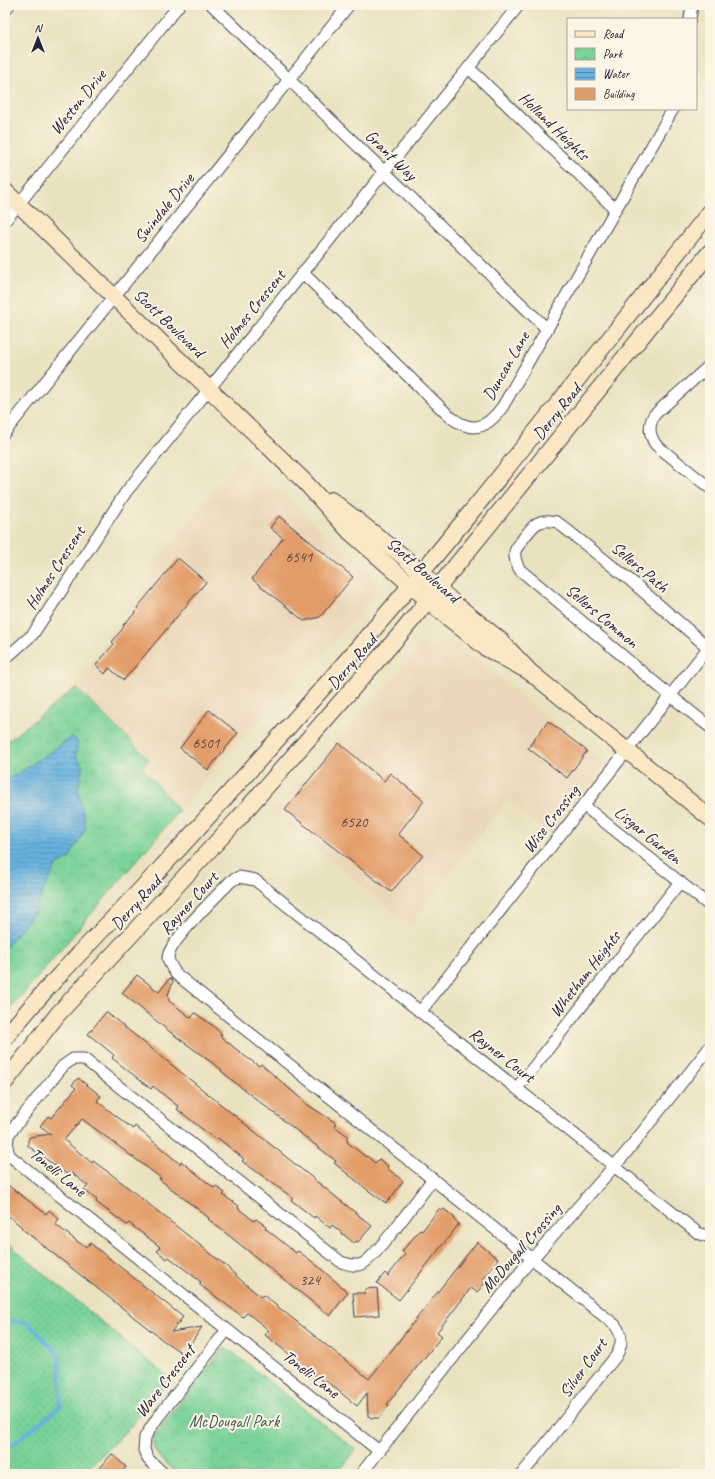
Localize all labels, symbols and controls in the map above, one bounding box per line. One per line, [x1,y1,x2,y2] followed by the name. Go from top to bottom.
[18,18,58,58] north arrow
[567,18,697,110] legend
[35,21,44,35] text: N
[603,26,625,42] text: Road
[603,46,624,62] text: Park
[45,64,111,139] street label: Weston Drive
[603,66,631,82] text: Water
[603,86,635,102] text: Building
[514,87,595,166] street label: Holland Heights
[361,125,422,186] street label: Grant Way
[129,168,199,247] street label: Swindale Drive
[214,264,292,352] street label: Holmes Crescent
[129,284,210,363] street label: Scott Boulevard
[478,327,535,404] street label: Duncan Lane
[528,378,587,444] street label: Derry Road
[20,521,91,614] street label: Holmes Crescent
[382,533,466,609] street label: Scott Boulevard
[607,537,673,597] street label: Sellers Path
[285,548,314,567] house number: 6541
[561,580,644,653] street label: Sellers Common
[322,629,383,694] street label: Derry Road
[192,734,221,753] house number: 6501
[518,780,585,857] street label: Wise Crossing
[610,801,687,869] street label: Lisgar Garden
[340,813,369,832] house number: 6520
[155,865,224,939] street label: Rayner Court
[106,870,167,934] street label: Derry Road
[545,926,626,1021] street label: Whetham Heights
[465,1023,541,1089] street label: Rayner Court
[26,1143,92,1202] street label: Tonelli Lane
[476,1198,566,1297] street label: McDougall Crossing
[300,1271,321,1290] house number: 324
[554,1332,613,1402] street label: Silver Court
[130,1339,201,1421] street label: Ware Crescent
[278,1345,345,1404] street label: Tonelli Lane
[189,1411,281,1432] park label: McDougall Park

